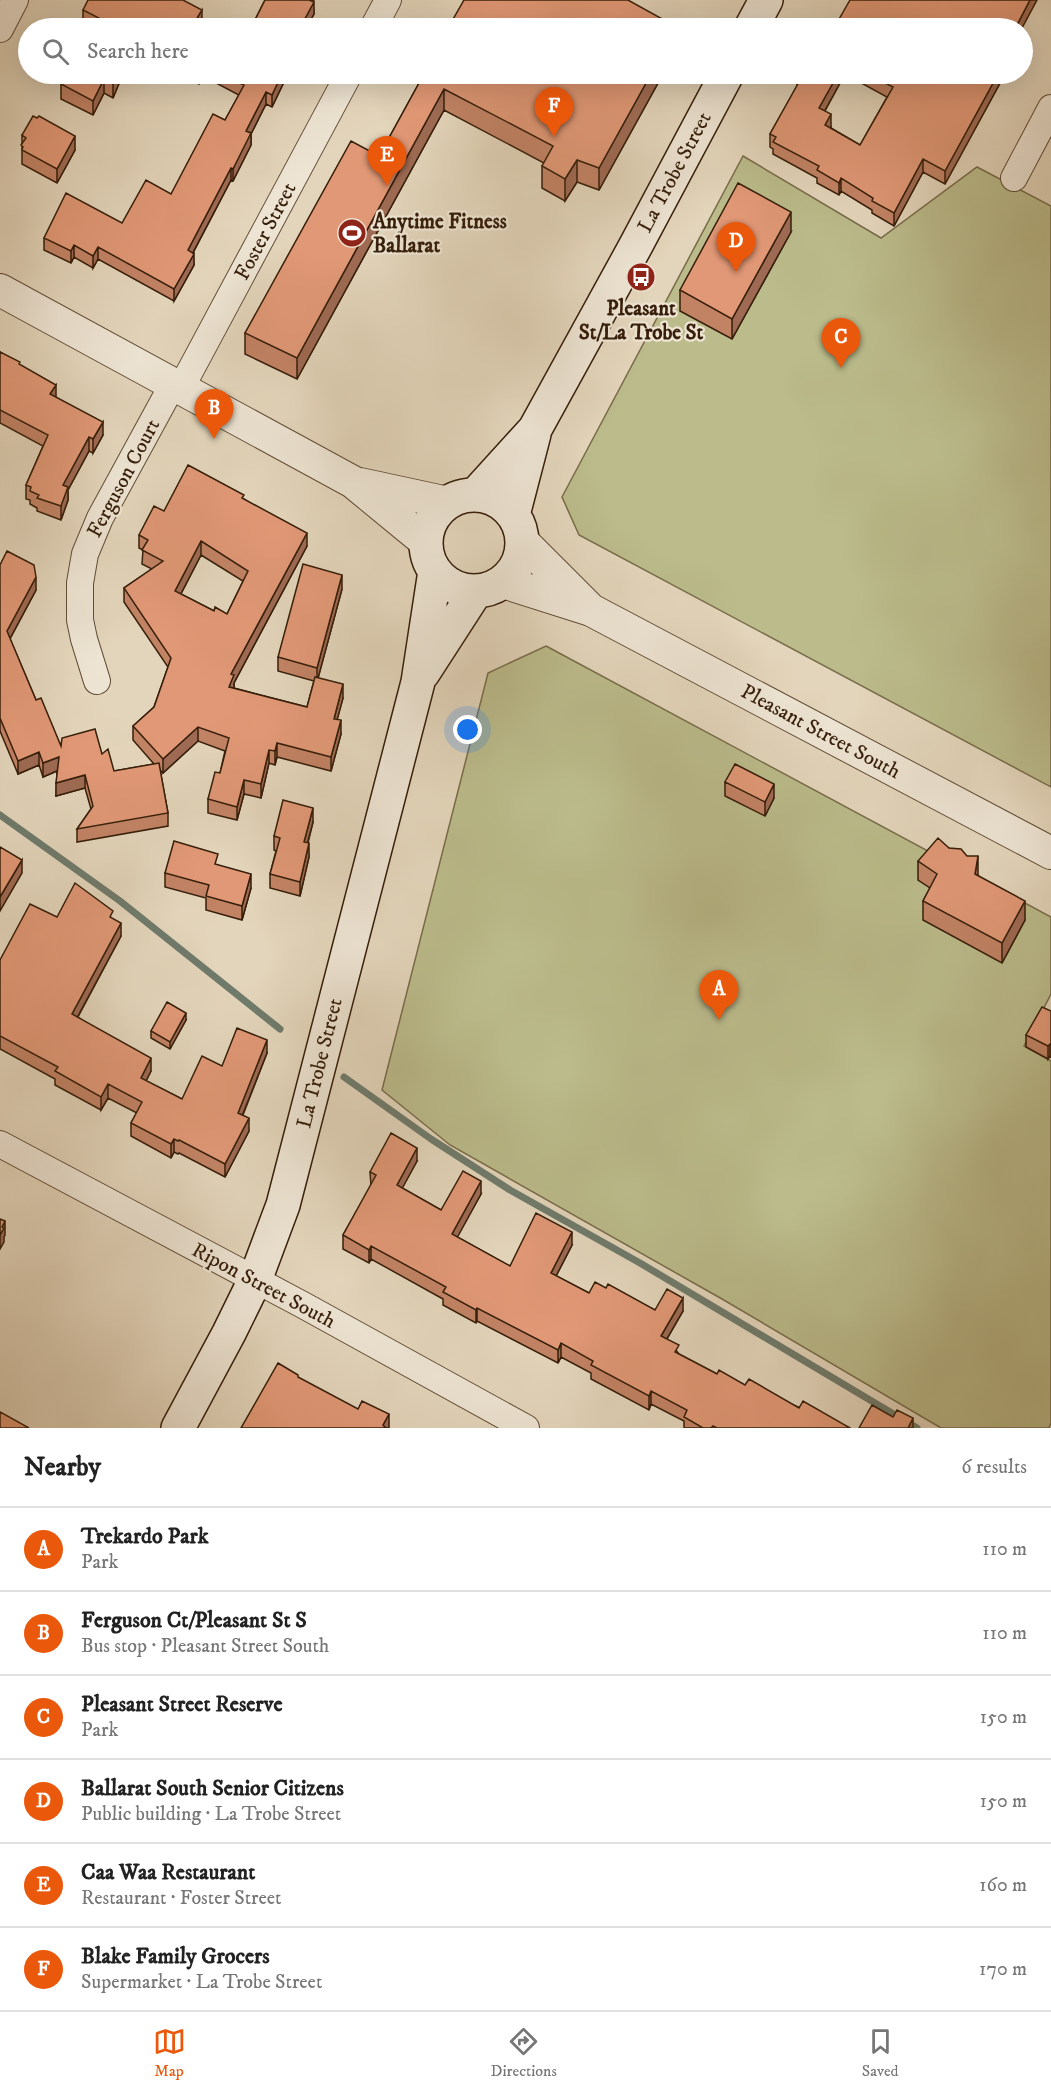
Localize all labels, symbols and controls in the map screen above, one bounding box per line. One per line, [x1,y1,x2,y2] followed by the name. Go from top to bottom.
[18,18,1033,84] search box
[39,35,72,68] icon: search
[87,38,189,65] text: Search here
[534,88,574,137] pin: F
[632,107,718,237] street label: La Trobe Street
[368,136,406,186] pin: E
[229,178,303,285] street label: Foster Street
[372,209,507,259] place label: Anytime Fitness Ballarat
[336,217,368,249] sports icon: Anytime Fitness Ballarat
[716,222,756,272] pin: D
[625,261,657,293] bus stop icon: Pleasant St/La Trobe St
[579,296,704,346] place label: Pleasant St/La Trobe St
[822,318,860,368] pin: C
[194,390,234,439] pin: B
[82,414,166,542] street label: Ferguson Court
[736,679,905,785] street label: Pleasant Street South
[453,715,482,744] your location
[700,970,738,1020] pin: A
[291,995,349,1131] street label: La Trobe Street
[187,1237,340,1335] street label: Ripon Street South
[24,1451,101,1484] text: Nearby
[961,1455,1027,1480] text: 6 results
[81,1523,209,1550] text: Trekardo Park
[37,1537,50,1562] text: A
[982,1537,1027,1562] text: 110 m
[81,1550,118,1575] text: Park
[81,1607,307,1634] text: Ferguson Ct/Pleasant St S
[37,1621,50,1646] text: B
[982,1621,1027,1646] text: 110 m
[81,1634,329,1659] text: Bus stop · Pleasant Street South
[81,1691,283,1718] text: Pleasant Street Reserve
[37,1705,50,1730] text: C
[980,1705,1027,1730] text: 150 m
[81,1718,118,1743] text: Park
[81,1775,344,1802] text: Ballarat South Senior Citizens
[36,1789,51,1814] text: D
[980,1789,1027,1814] text: 150 m
[81,1802,341,1827] text: Public building · La Trobe Street
[81,1859,255,1886] text: Caa Waa Restaurant
[36,1873,51,1898] text: E
[979,1873,1027,1898] text: 160 m
[81,1886,282,1911] text: Restaurant · Foster Street
[81,1943,270,1970] text: Blake Family Grocers
[37,1957,50,1982] text: F
[979,1957,1027,1982] text: 170 m
[81,1970,322,1995] text: Supermarket · La Trobe Street
[153,2025,186,2081] tab: Map
[491,2025,557,2081] tab: Directions
[862,2025,899,2081] tab: Saved

